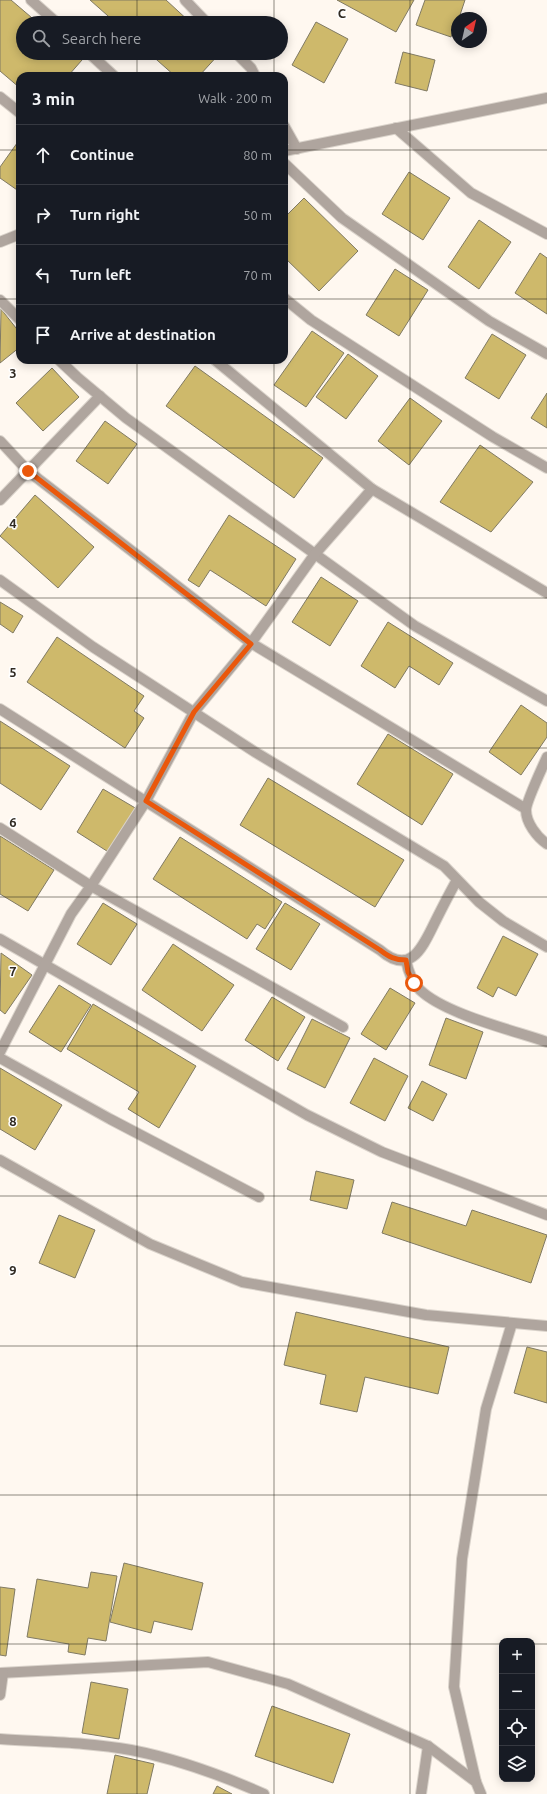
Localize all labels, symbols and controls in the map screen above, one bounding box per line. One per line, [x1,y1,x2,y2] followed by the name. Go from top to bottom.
[338,6,347,20] text: C
[451,12,487,48] north arrow
[16,16,288,60] search box
[30,27,52,49] icon: search
[62,30,141,47] text: Search here
[32,89,75,108] text: 3 min
[198,91,272,105] text: Walk · 200 m
[32,144,54,166] icon: ahead
[70,146,134,163] text: Continue
[243,148,272,162] text: 80 m
[32,204,54,226] icon: right
[70,206,140,223] text: Turn right
[243,208,272,222] text: 50 m
[32,264,54,286] icon: left
[70,266,131,283] text: Turn left
[243,268,272,282] text: 70 m
[32,324,54,346] icon: arrive
[70,326,216,343] text: Arrive at destination
[9,366,17,380] text: 3
[19,462,37,480] route end
[9,516,17,530] text: 4
[9,665,17,679] text: 5
[9,815,17,829] text: 6
[9,964,17,978] text: 7
[405,974,423,992] route start
[9,1114,17,1128] text: 8
[9,1263,17,1277] text: 9
[499,1638,535,1782] map controls
[499,1638,535,1674] button: +
[499,1674,535,1710] button: −
[499,1710,535,1746] button: locate
[499,1746,535,1782] button: layers

